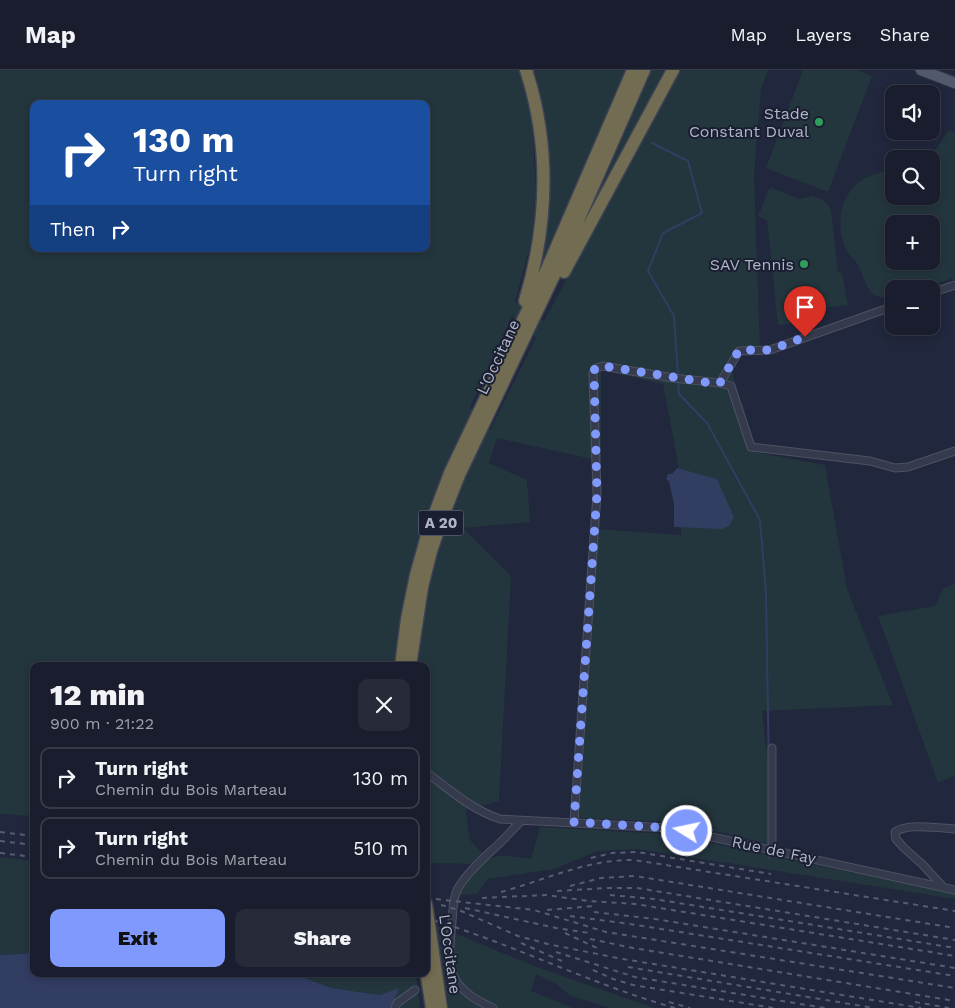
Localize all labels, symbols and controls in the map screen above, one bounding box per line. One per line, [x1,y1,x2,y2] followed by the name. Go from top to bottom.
[25,21,76,49] text: Map
[730,24,767,45] text: Map
[795,24,852,45] text: Layers
[880,24,930,45] text: Share
[885,85,940,335] map controls
[885,85,940,140] button: sound
[689,104,809,141] place label: Stade Constant Duval
[813,116,825,128] marker: Stade Constant Duval
[133,119,234,161] text: 130 m
[50,120,115,185] icon: right
[885,150,940,205] button: search
[133,161,238,186] text: Turn right
[106,215,134,243] icon: right
[885,215,940,270] button: +
[50,218,96,241] text: Then
[710,255,794,274] place label: SAV Tennis
[798,258,810,270] marker: SAV Tennis
[885,280,940,335] button: −
[784,286,826,337] pin
[791,293,819,321] icon: arrive
[472,317,524,397] street label: L'Occitane
[418,510,464,536] road number: A 20
[50,677,145,712] text: 12 min
[358,679,410,731] button: close
[50,714,154,733] text: 900 m · 21:22
[95,757,188,780] text: Turn right
[52,764,80,792] icon: right
[353,767,408,790] text: 130 m
[95,780,287,799] text: Chemin du Bois Marteau
[660,804,712,856] position arrow
[95,827,188,850] text: Turn right
[730,832,819,868] street label: Rue de Fay
[52,834,80,862] icon: right
[353,837,408,860] text: 510 m
[95,850,287,869] text: Chemin du Bois Marteau
[50,909,225,967] button: Exit
[235,909,410,967] button: Share
[435,913,465,995] street label: L'Occitane

